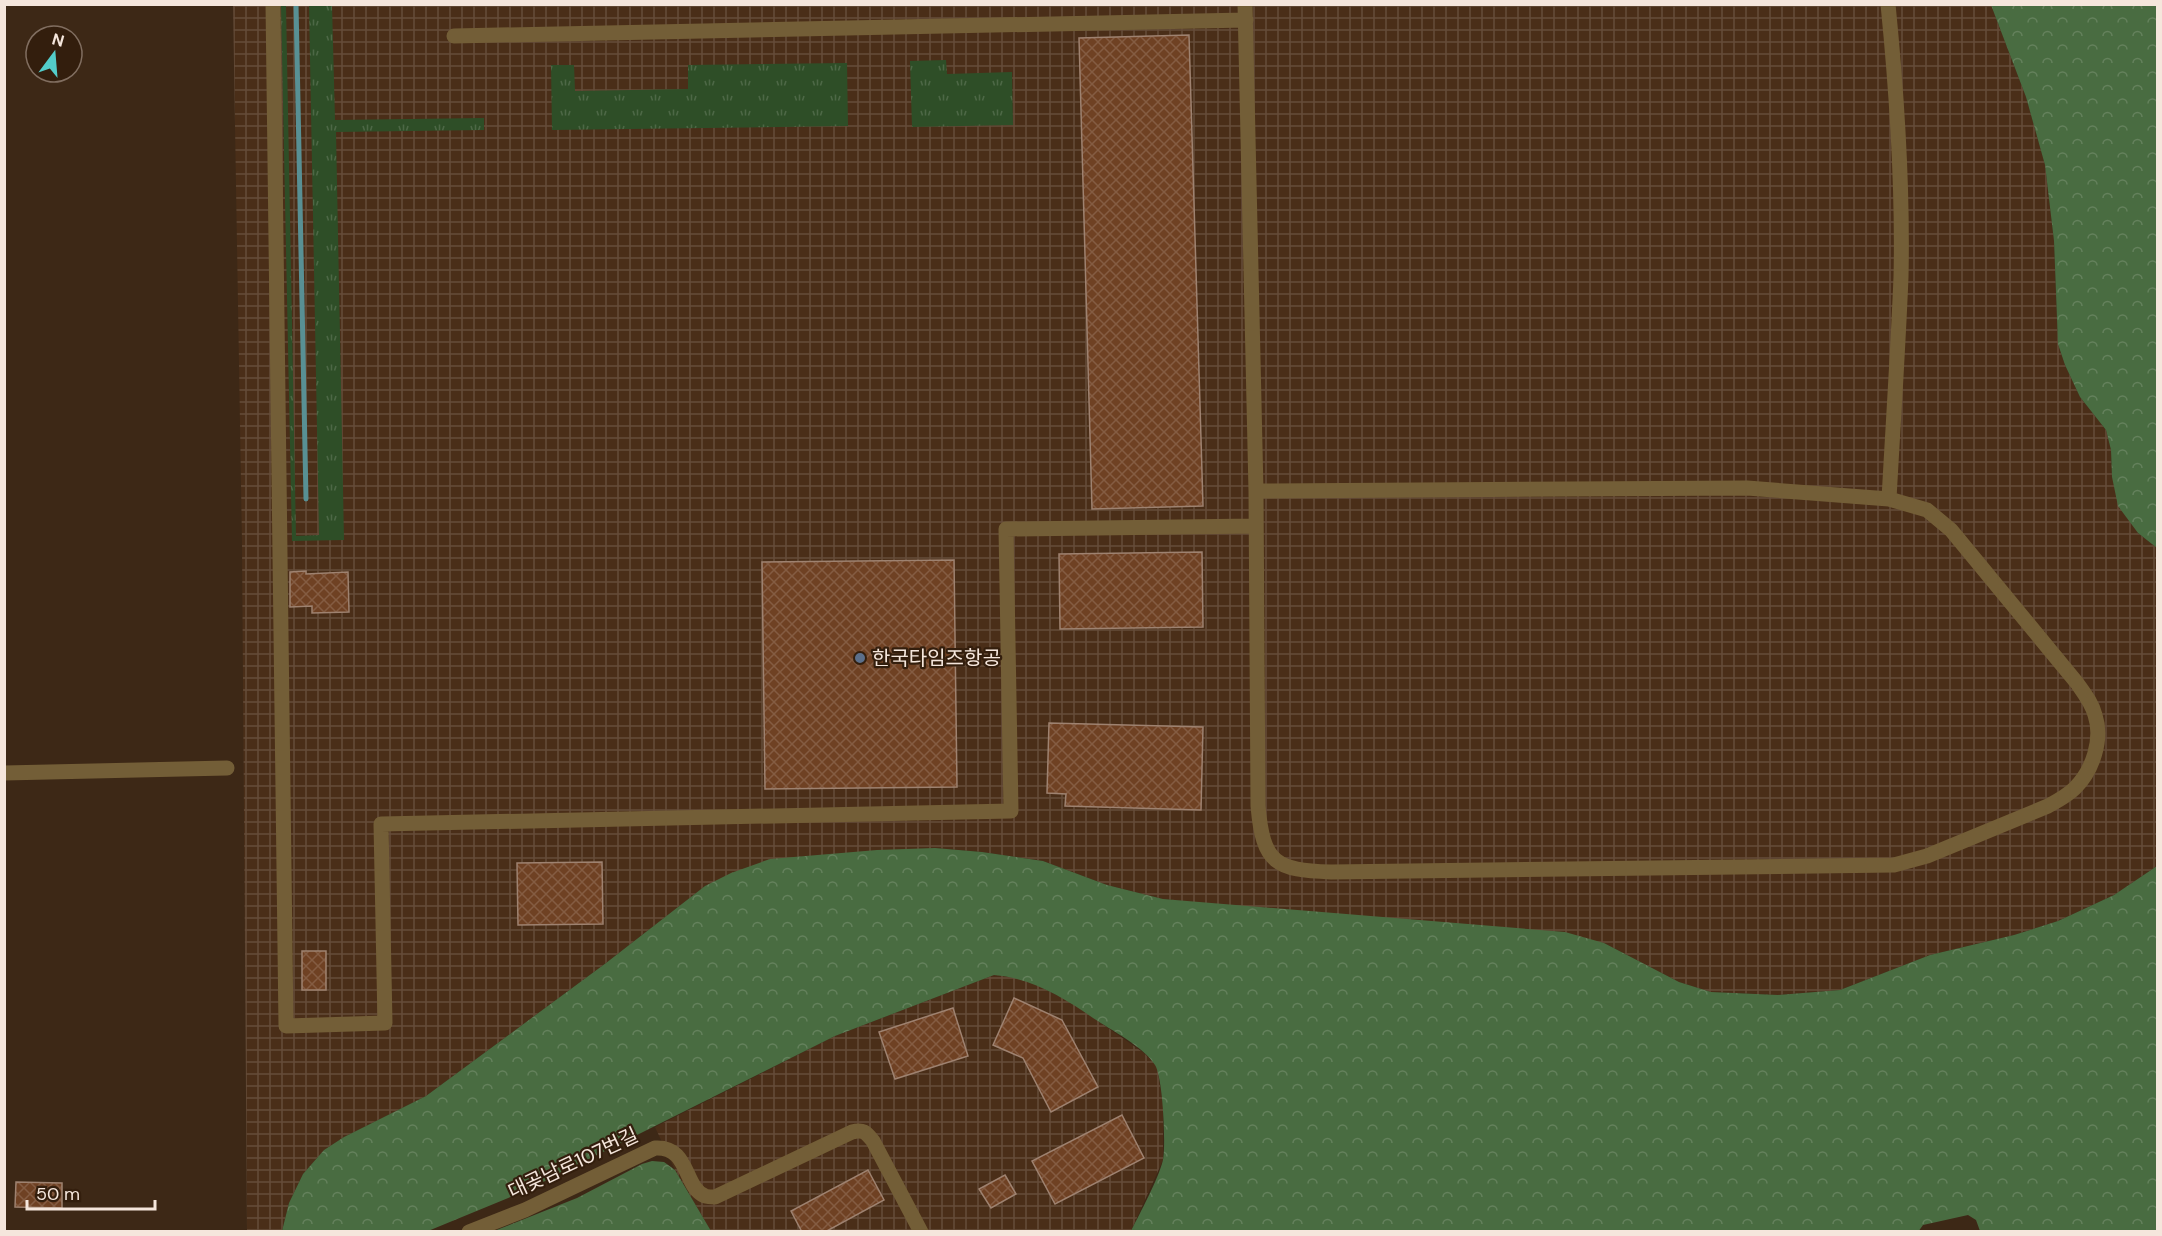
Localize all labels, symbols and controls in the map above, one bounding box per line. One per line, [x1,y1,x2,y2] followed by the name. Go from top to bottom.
[24,24,84,84] north arrow
[49,28,67,52] text: N
[872,645,1001,671] place label: 한국타임즈항공
[853,651,867,665] marker: 한국타임즈항공
[504,1121,642,1205] street label: 대곶남로107번길
[27,1173,154,1211] scale bar
[36,1182,80,1206] text: 50 m

